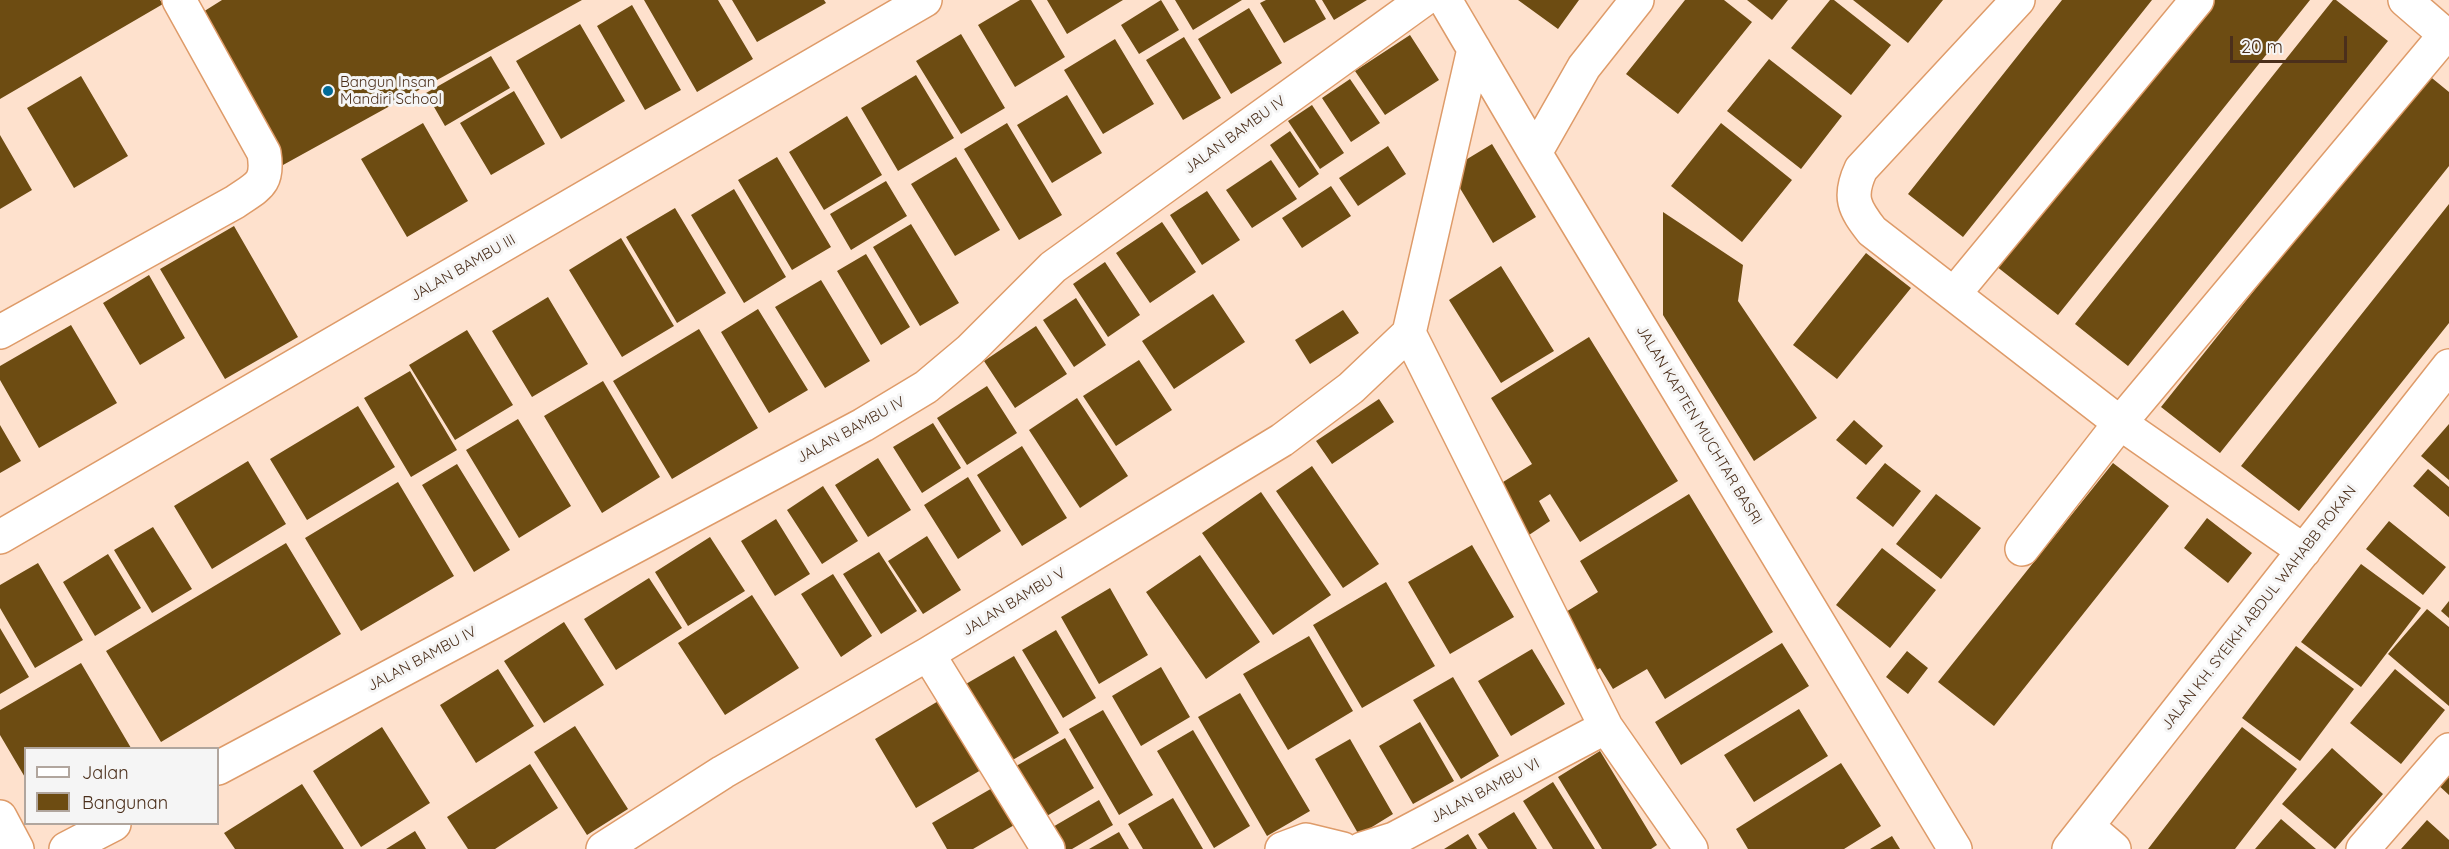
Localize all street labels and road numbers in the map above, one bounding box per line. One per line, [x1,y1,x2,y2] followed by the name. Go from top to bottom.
[1181,92,1289,178] street label: JALAN BAMBU IV
[407,231,519,305] street label: JALAN BAMBU III
[1632,322,1766,528] street label: JALAN KAPTEN MUCHTAR BASRI
[794,393,908,467] street label: JALAN BAMBU IV
[2158,482,2360,734] street label: JALAN KH. SYEIKH ABDUL WAHABB ROKAN
[959,564,1069,640] street label: JALAN BAMBU V
[364,623,480,695] street label: JALAN BAMBU IV
[1427,755,1543,827] street label: JALAN BAMBU VI

